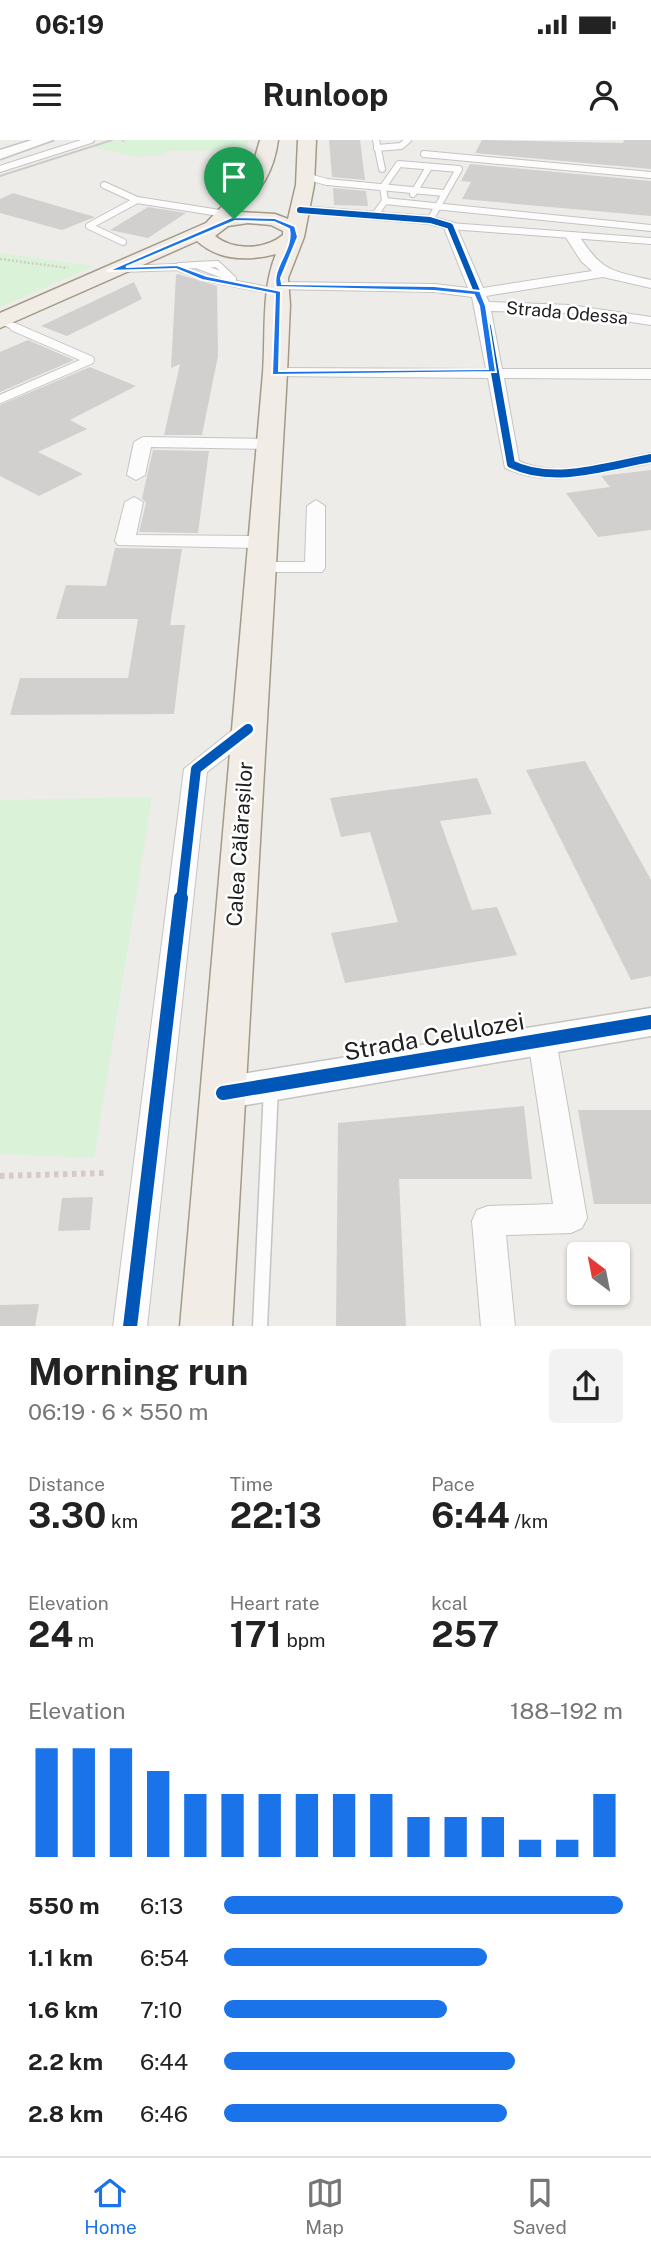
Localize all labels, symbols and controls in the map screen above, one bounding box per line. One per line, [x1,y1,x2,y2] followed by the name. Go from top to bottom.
[35,9,104,40] text: 06:19
[28,76,66,114] icon: menu
[263,76,389,113] text: Runloop
[585,76,623,114] icon: person
[204,147,264,219] pin
[215,158,253,196] icon: arrive
[505,297,629,328] street label: Strada Odessa
[221,761,258,927] street label: Calea Călărașilor
[341,1006,526,1066] street label: Strada Celulozei
[567,1242,630,1306] north arrow
[567,1242,630,1305] map controls
[28,1349,249,1394] text: Morning run
[549,1349,623,1423] button: share
[28,1398,208,1425] text: 06:19 · 6 × 550 m
[28,1473,105,1495] text: Distance
[230,1473,273,1495] text: Time
[431,1473,475,1495] text: Pace
[28,1495,106,1536] text: 3.30
[230,1495,322,1536] text: 22:13
[431,1495,510,1536] text: 6:44
[106,1510,138,1532] text: km
[510,1510,548,1532] text: /km
[28,1592,109,1614] text: Elevation
[230,1592,319,1614] text: Heart rate
[431,1592,468,1614] text: kcal
[28,1614,73,1655] text: 24
[230,1614,282,1655] text: 171
[431,1614,499,1655] text: 257
[73,1629,94,1651] text: m
[282,1629,326,1651] text: bpm
[28,1697,126,1724] text: Elevation
[510,1697,623,1724] text: 188–192 m
[28,1892,100,1919] text: 550 m
[140,1892,183,1919] text: 6:13
[28,1944,93,1971] text: 1.1 km
[140,1944,189,1971] text: 6:54
[28,1996,98,2023] text: 1.6 km
[140,1996,182,2023] text: 7:10
[28,2048,103,2075] text: 2.2 km
[140,2048,188,2075] text: 6:44
[28,2100,103,2127] text: 2.8 km
[140,2100,188,2127] text: 6:46
[84,2174,137,2238] tab: Home
[305,2174,344,2238] tab: Map
[512,2174,567,2238] tab: Saved

